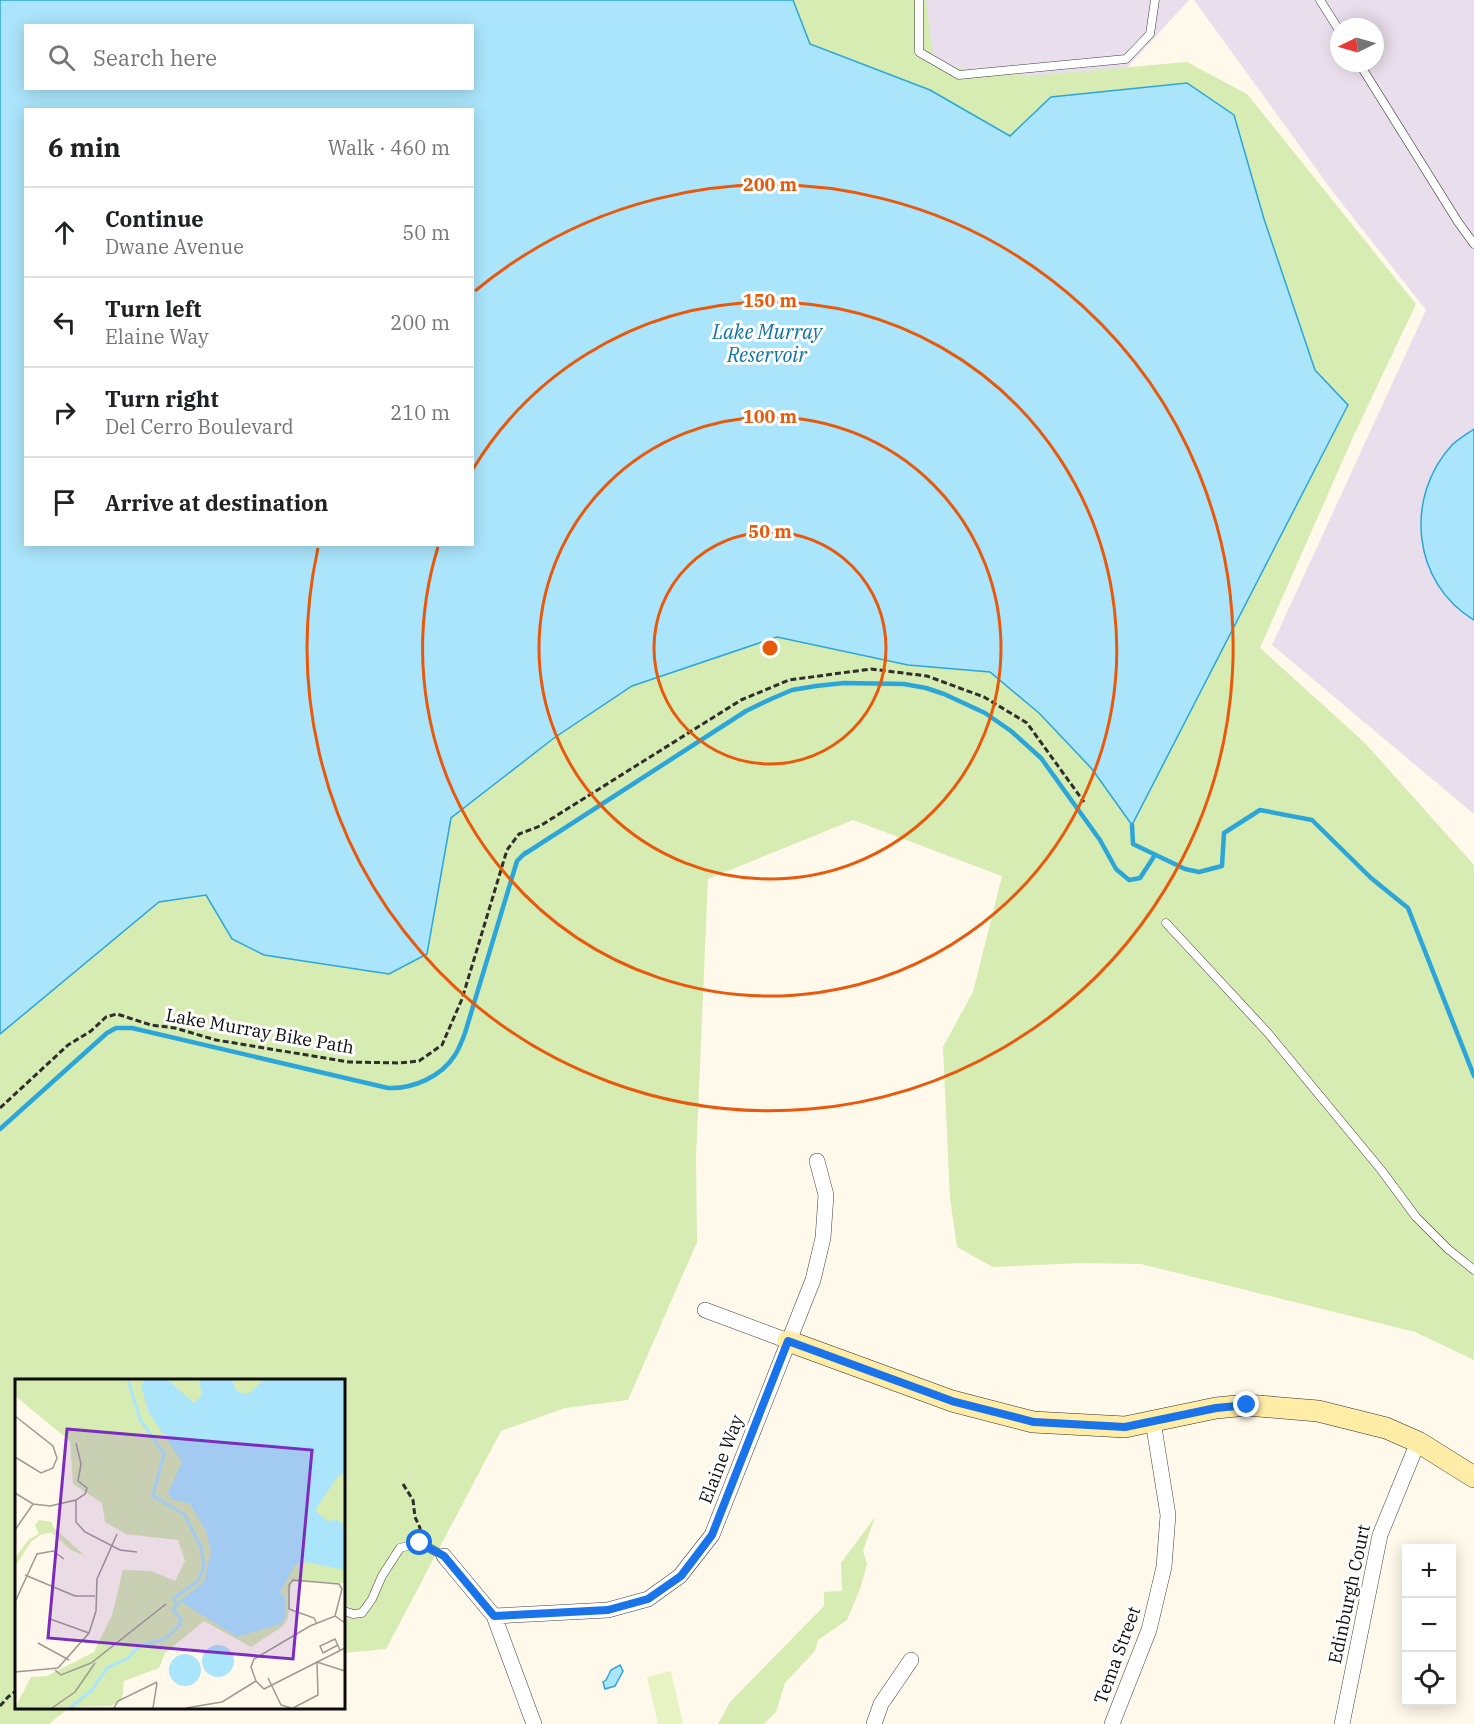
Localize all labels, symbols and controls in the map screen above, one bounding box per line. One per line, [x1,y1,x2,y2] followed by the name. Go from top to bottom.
[1330,18,1384,72] north arrow
[24,24,474,90] search box
[45,41,78,74] icon: search
[93,43,217,72] text: Search here
[48,130,121,164] text: 6 min
[328,134,450,161] text: Walk · 460 m
[743,173,798,196] text: 200 m
[105,204,204,233] text: Continue
[48,216,81,249] icon: ahead
[402,219,450,246] text: 50 m
[105,233,244,260] text: Dwane Avenue
[743,289,798,312] text: 150 m
[105,294,201,323] text: Turn left
[48,306,81,339] icon: left
[390,309,450,336] text: 200 m
[711,318,824,368] water label: Lake Murray Reservoir
[105,323,209,350] text: Elaine Way
[105,384,219,413] text: Turn right
[48,396,81,429] icon: right
[390,399,450,426] text: 210 m
[743,405,798,428] text: 100 m
[105,413,294,440] text: Del Cerro Boulevard
[48,486,81,519] icon: arrive
[105,488,328,517] text: Arrive at destination
[748,520,792,543] text: 50 m
[760,638,780,658] centre of rings
[164,1003,356,1059] street label: Lake Murray Bike Path
[15,1379,345,1709] inset map
[1233,1391,1259,1417] route end
[694,1411,749,1507] street label: Elaine Way
[1323,1522,1375,1666] street label: Edinburgh Court
[406,1529,432,1555] route start
[1402,1544,1456,1706] map controls
[1402,1544,1456,1598] button: +
[1402,1598,1456,1652] button: −
[1089,1603,1145,1707] street label: Tema Street
[1402,1652,1456,1706] button: locate

